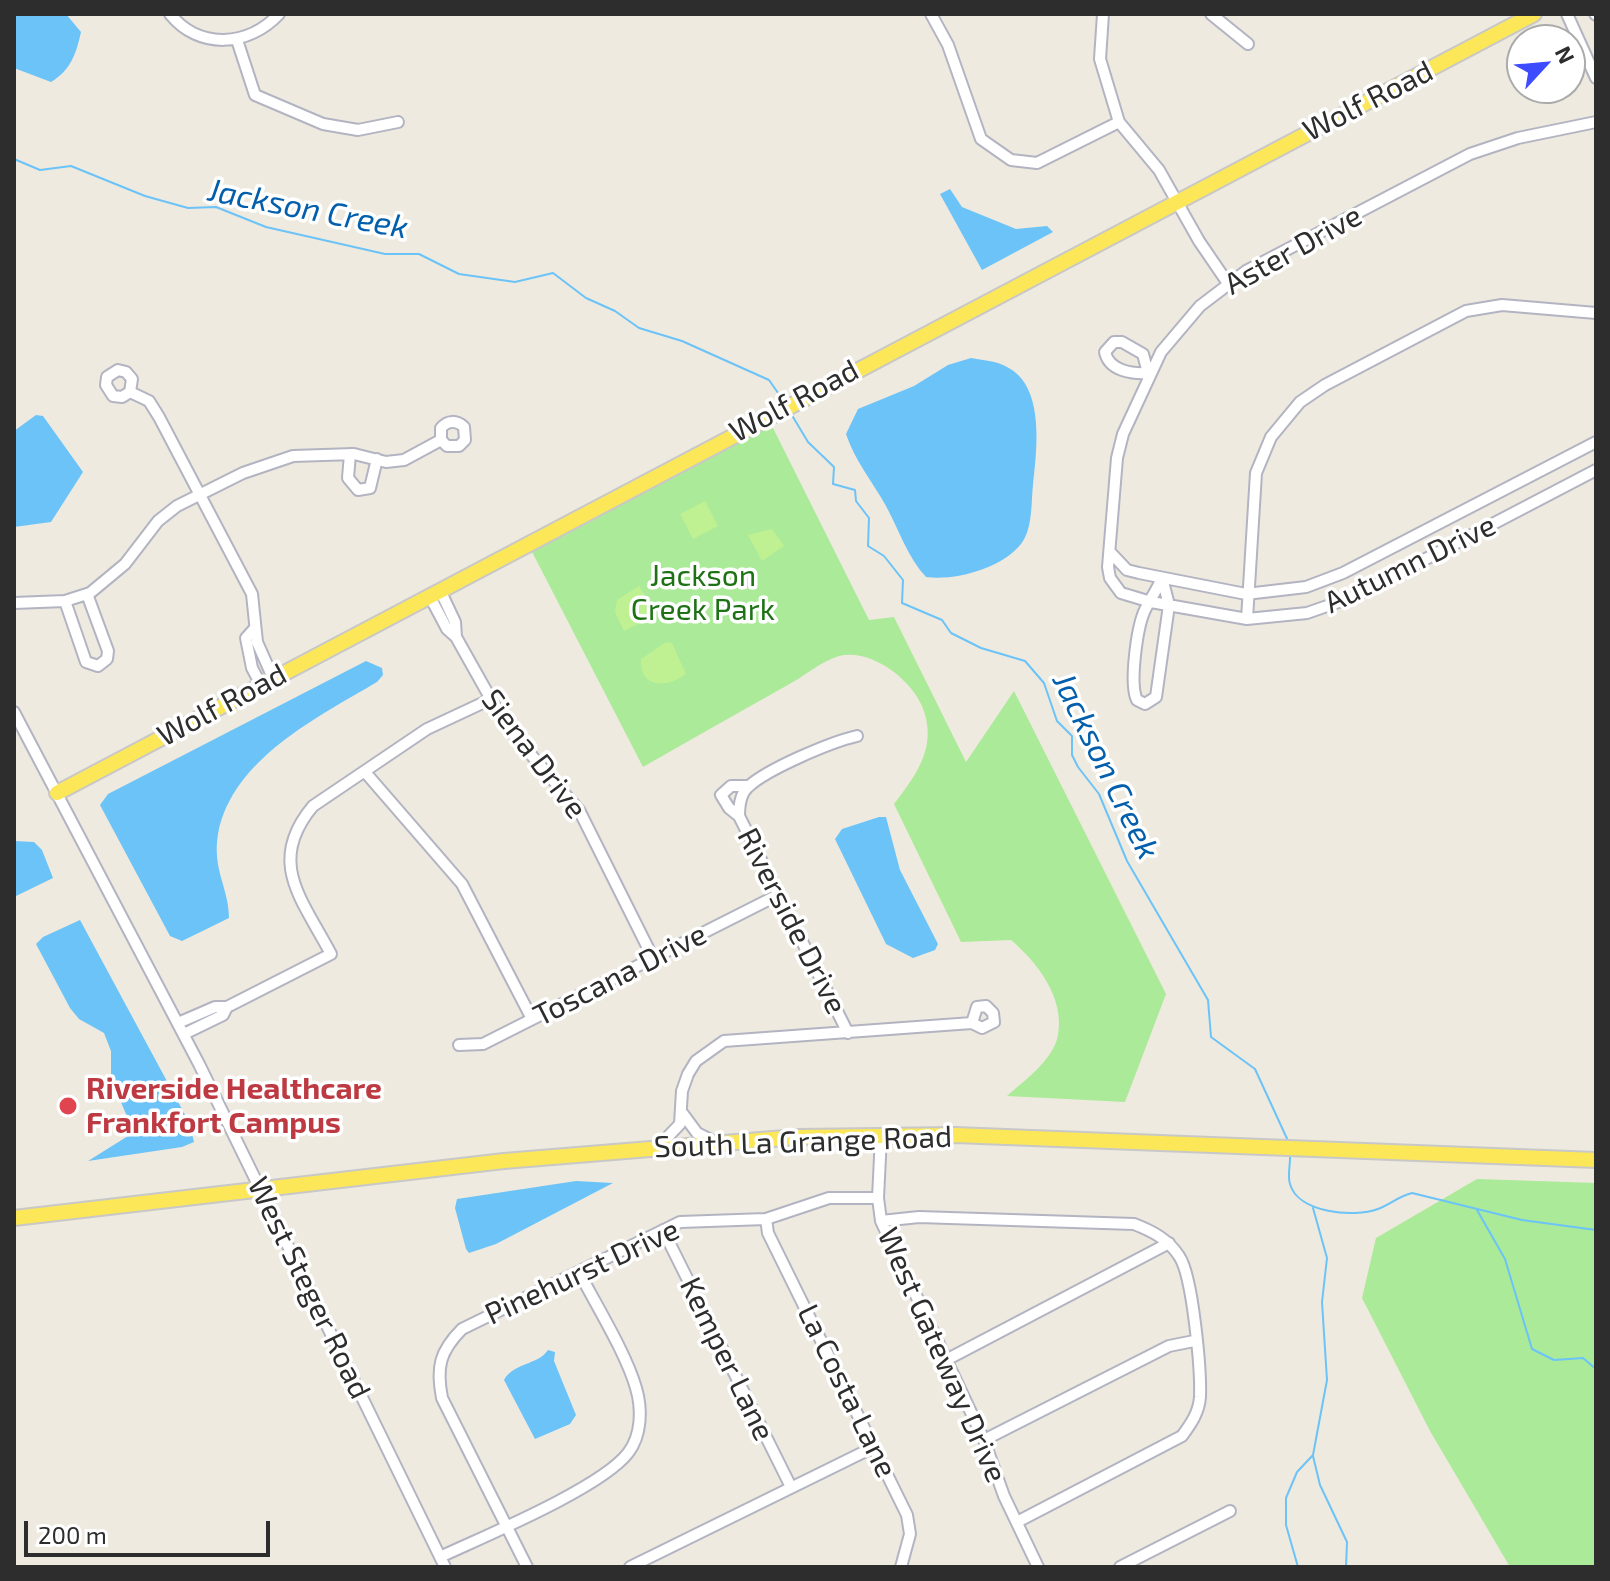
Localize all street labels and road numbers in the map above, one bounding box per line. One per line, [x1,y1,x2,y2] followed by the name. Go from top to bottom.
[1297,53,1439,149] street label: Wolf Road
[1218,198,1368,302] street label: Aster Drive
[723,352,865,450] street label: Wolf Road
[1319,507,1501,621] street label: Autumn Drive
[151,656,293,754] street label: Wolf Road
[474,682,594,826] street label: Siena Drive
[730,822,854,1020] street label: Riverside Drive
[527,916,713,1034] street label: Toscana Drive
[653,1119,953,1165] street label: South La Grange Road
[240,1171,378,1405] street label: West Steger Road
[479,1211,685,1333] street label: Pinehurst Drive
[870,1222,1014,1488] street label: West Gateway Drive
[672,1271,782,1447] street label: Kemper Lane
[790,1299,904,1483] street label: La Costa Lane

